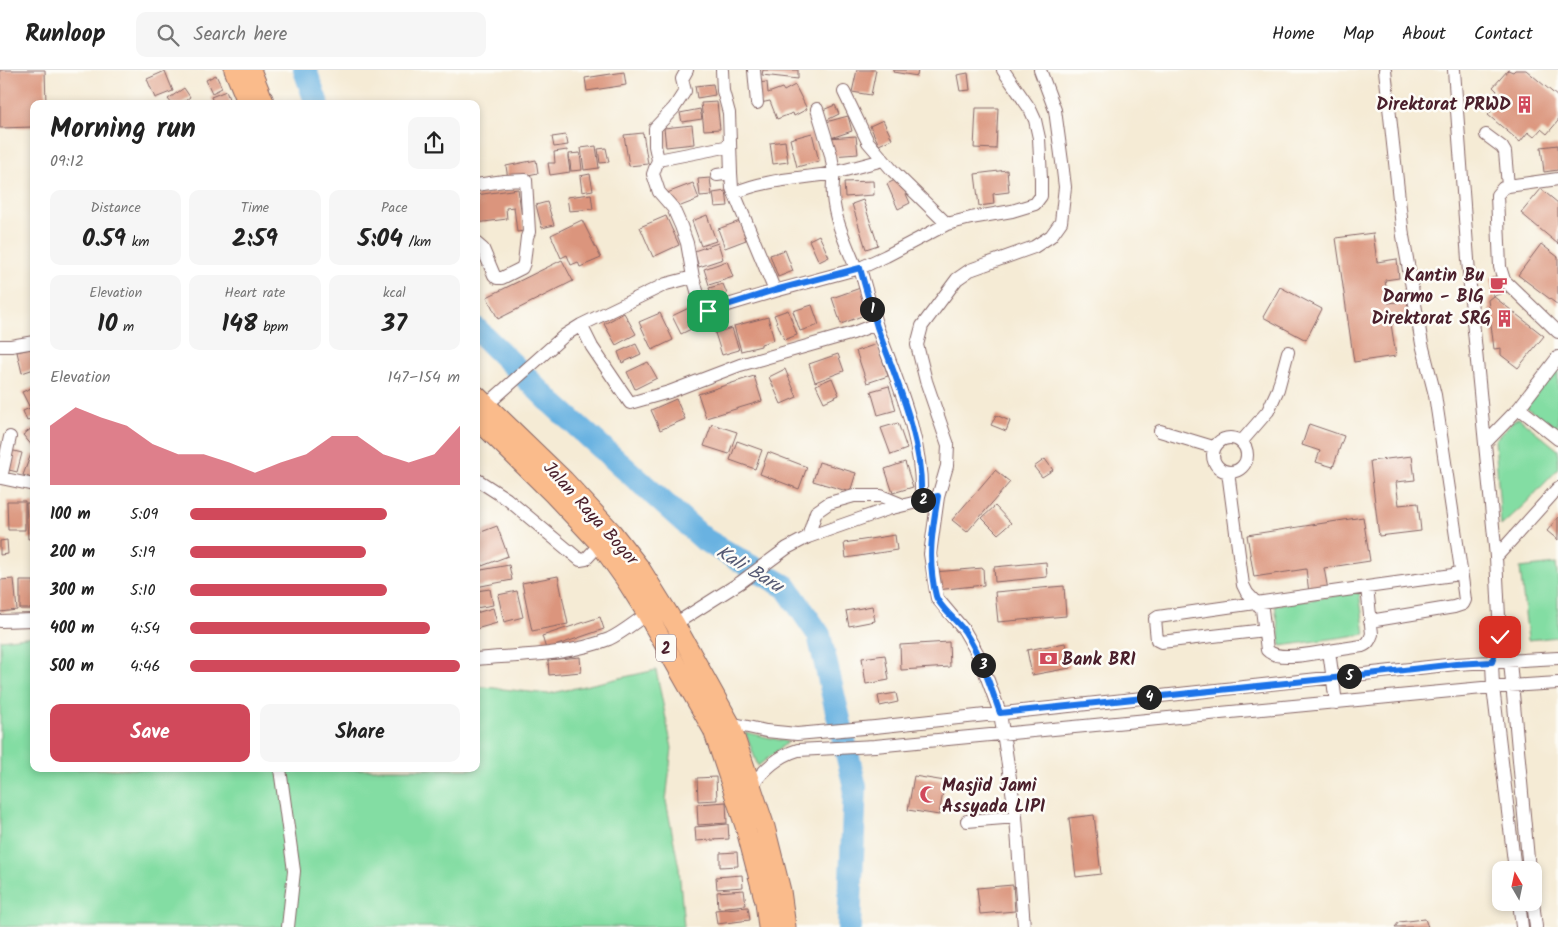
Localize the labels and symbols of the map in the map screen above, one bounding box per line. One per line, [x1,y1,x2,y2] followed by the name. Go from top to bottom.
[1376,91,1511,120] place label: Direktorat PRWD
[1515,94,1535,114] building icon: Direktorat PRWD
[1382,262,1484,312] place label: Kantin Bu Darmo - BIG
[1488,275,1508,295] cafe icon: Kantin Bu Darmo - BIG
[687,290,729,332] pin
[860,296,884,322] pin: 1
[1372,305,1491,334] place label: Direktorat SRG
[1495,308,1515,328] building icon: Direktorat SRG
[535,455,645,573] street label: Jalan Raya Bogor
[910,488,936,512] pin: 2
[710,538,790,602] water label: Kali Baru
[1479,616,1521,658] pin
[656,634,676,662] road number: 2
[1062,646,1136,675] place label: Bank BRI
[1038,649,1058,669] bank icon: Bank BRI
[970,652,996,678] pin: 3
[1336,664,1362,688] pin: 5
[1136,684,1162,710] pin: 4
[942,772,1046,822] place label: Masjid Jami Assyada LIPI
[918,785,938,805] mosque icon: Masjid Jami Assyada LIPI
[1492,861,1542,911] north arrow

